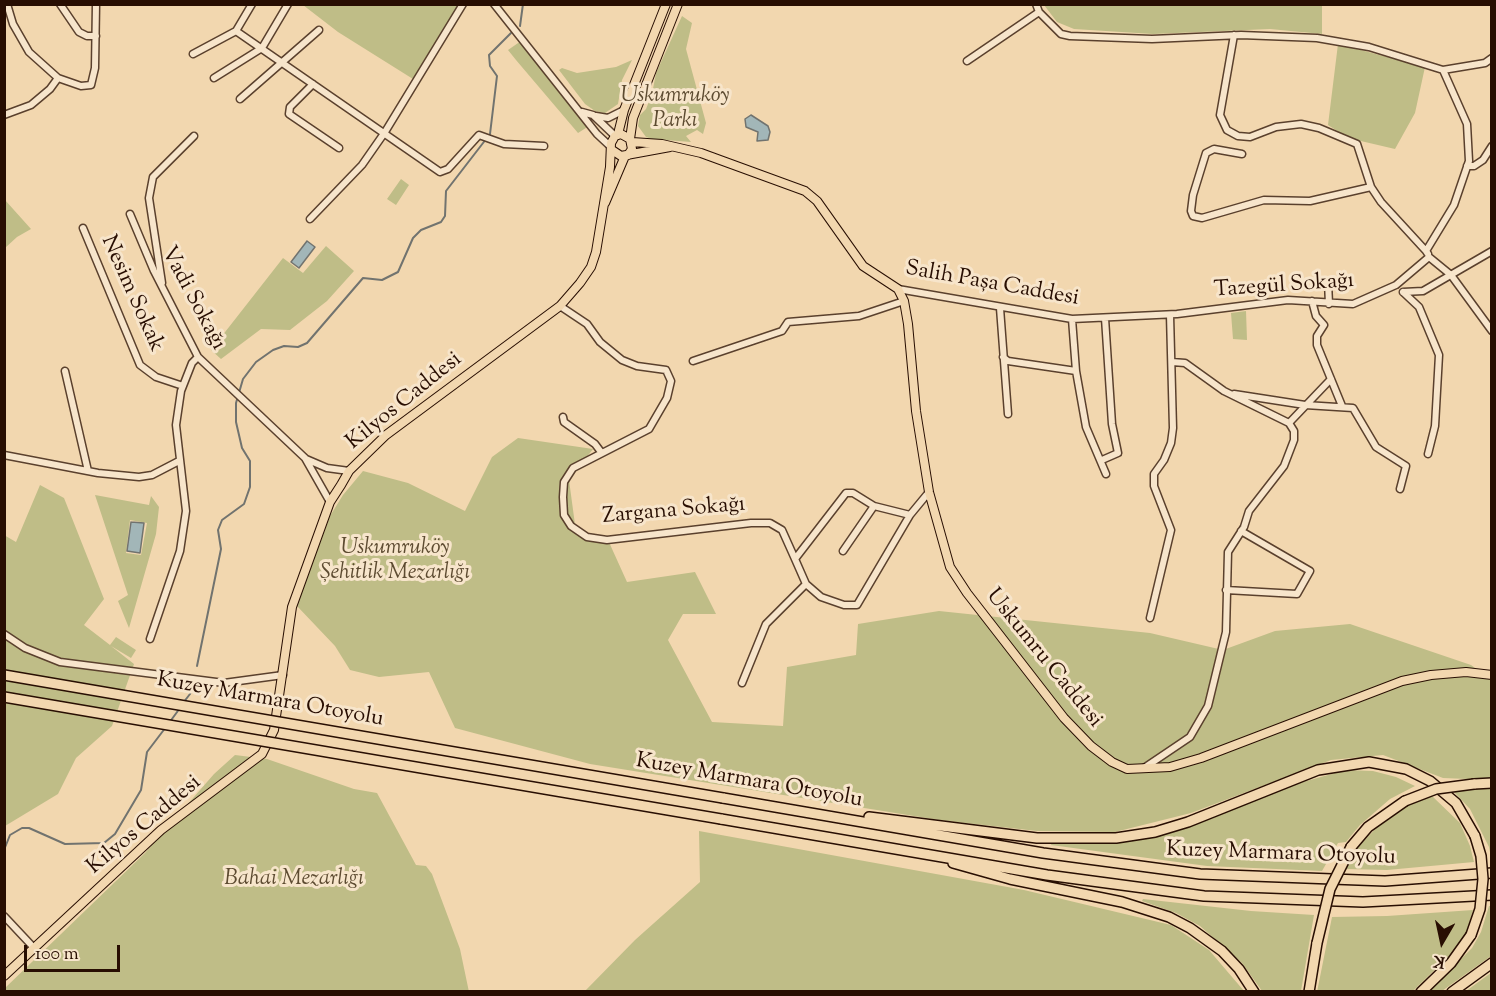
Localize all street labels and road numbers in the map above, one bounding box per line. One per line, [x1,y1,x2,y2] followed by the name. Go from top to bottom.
[94,232,168,356] street label: Nesim Sokak
[154,243,230,355] street label: Vadi Sokağı
[903,257,1081,313] street label: Salih Paşa Caddesi
[1213,269,1355,305] street label: Tazegül Sokağı
[342,347,468,457] street label: Kilyos Caddesi
[602,493,746,531] street label: Zargana Sokağı
[979,584,1107,734] street label: Uskumru Caddesi
[155,668,385,734] street label: Kuzey Marmara Otoyolu
[634,749,864,815] street label: Kuzey Marmara Otoyolu
[83,771,207,881] street label: Kilyos Caddesi
[1166,838,1396,872] street label: Kuzey Marmara Otoyolu

